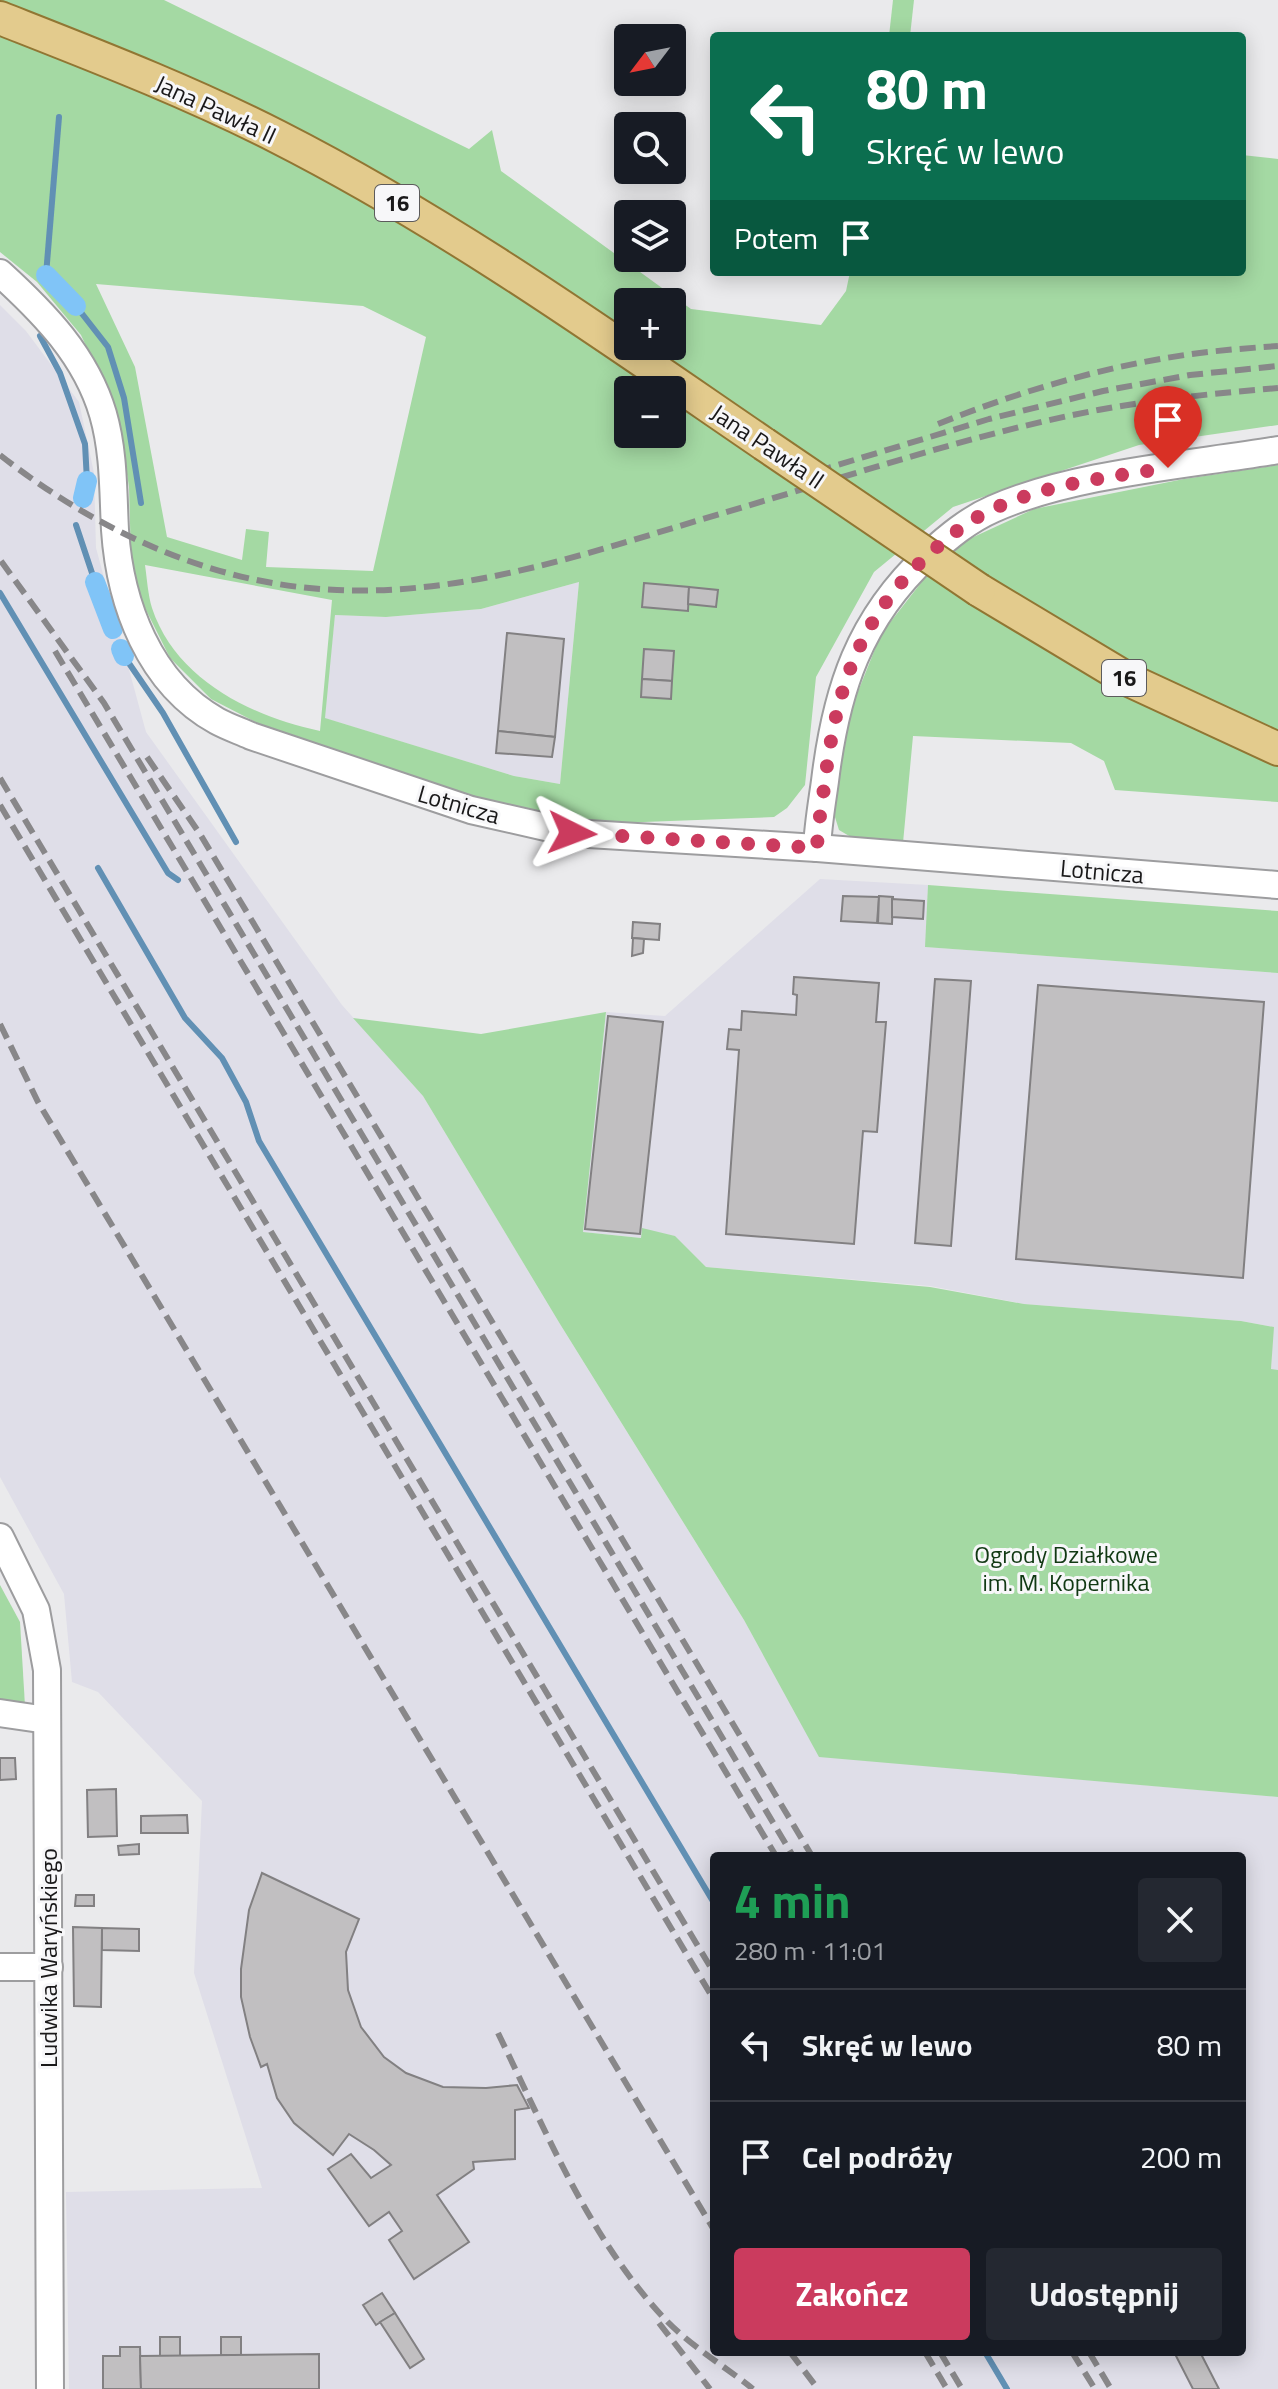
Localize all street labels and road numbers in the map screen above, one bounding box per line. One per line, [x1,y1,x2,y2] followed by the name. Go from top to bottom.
[149,65,283,153] street label: Jana Pawła II
[375,185,419,221] road number: 16
[704,395,832,497] street label: Jana Pawła II
[1102,660,1146,696] road number: 16
[414,775,504,833] street label: Lotnicza
[1059,849,1145,893] street label: Lotnicza
[30,1848,66,2068] street label: Ludwika Waryńskiego

